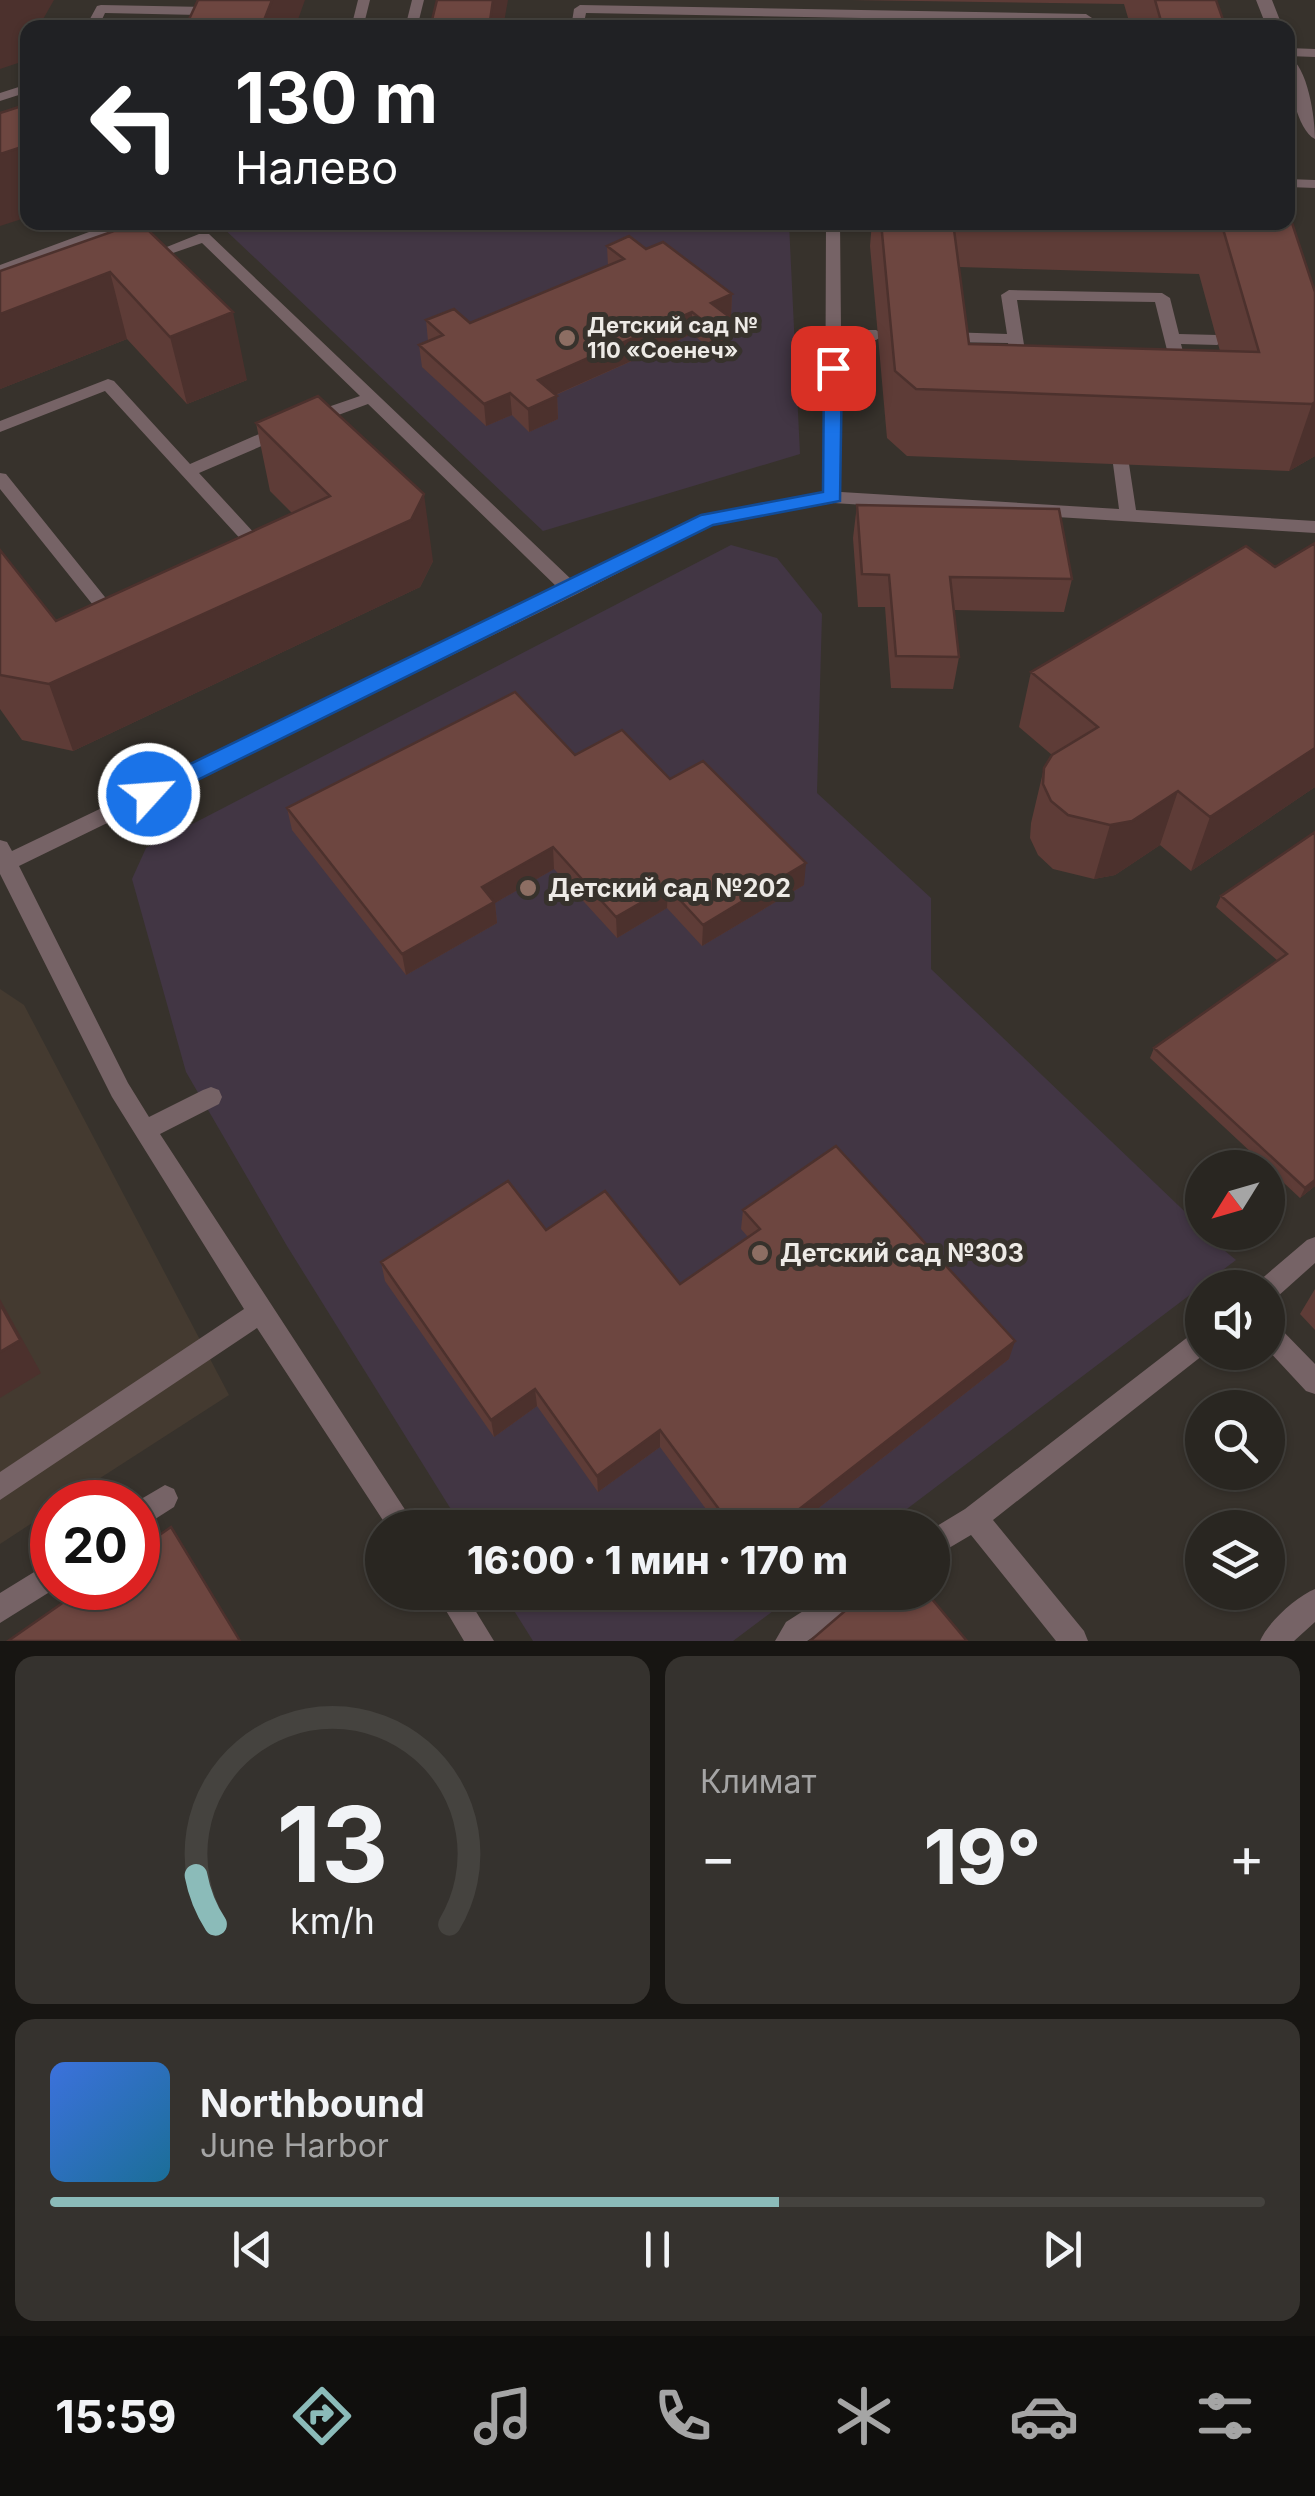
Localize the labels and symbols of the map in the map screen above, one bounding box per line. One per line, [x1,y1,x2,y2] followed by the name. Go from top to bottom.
[587,312,758,363] place label: Детский сад № 110 «Соенеч»
[791,326,876,411] pin
[556,327,578,349] marker: Детский сад № 110 «Соенеч»
[97,742,201,846] position arrow
[548,873,791,903] place label: Детский сад №202
[517,877,539,899] marker: Детский сад №202
[1185,1150,1285,1250] north arrow
[780,1238,1024,1268] place label: Детский сад №303
[749,1242,771,1264] marker: Детский сад №303
[30,1480,160,1610] speed limit sign: 20

